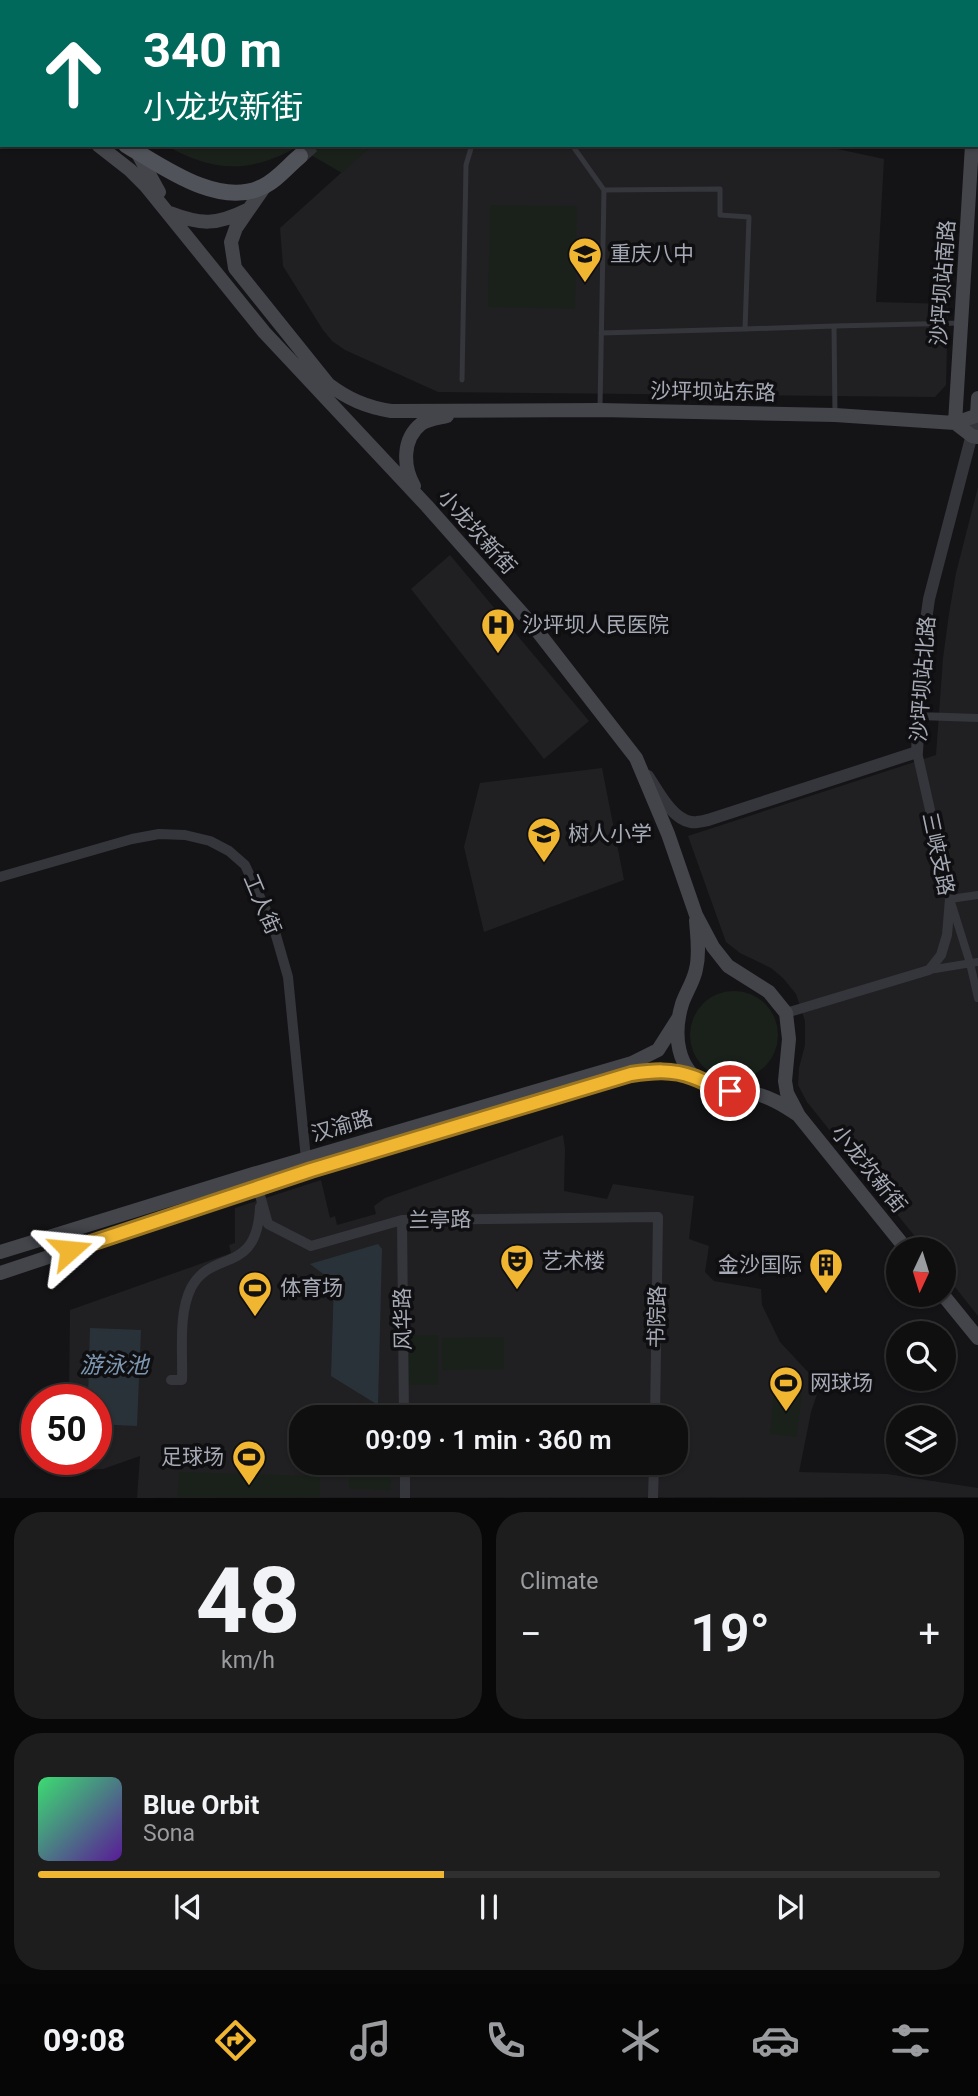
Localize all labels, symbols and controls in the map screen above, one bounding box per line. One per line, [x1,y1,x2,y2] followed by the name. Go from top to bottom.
[143,22,282,79] text: 340 m
[28,28,119,119] icon: ahead
[143,88,303,126] text: 小龙坎新街
[927,219,959,347] street label: 沙坪坝站南路
[566,235,604,284] school or university icon: 重庆八中
[610,242,694,266] place label: 重庆八中
[650,379,776,405] street label: 沙坪坝站东路
[433,485,521,579] street label: 小龙坎新街
[479,606,517,655] hospital icon: 沙坪坝人民医院
[522,613,669,637] place label: 沙坪坝人民医院
[907,615,939,743] street label: 沙坪坝站北路
[918,810,958,898] street label: 三峡支路
[525,815,563,864] school or university icon: 树人小学
[568,822,652,846] place label: 树人小学
[239,870,285,938] street label: 工人街
[700,1061,760,1121] pin
[711,1072,749,1110] icon: arrive
[308,1106,376,1146] street label: 汉渝路
[827,1121,911,1217] street label: 小龙坎新街
[408,1207,472,1233] street label: 兰亭路
[33,1213,107,1287] position arrow
[886,1237,956,1307] north arrow
[886,1237,956,1475] map controls
[498,1242,536,1291] theatre icon: 艺术楼
[807,1246,845,1295] building icon: 金沙国际
[542,1249,605,1273] place label: 艺术楼
[718,1253,802,1277] place label: 金沙国际
[236,1269,274,1318] sports icon: 体育场
[280,1276,343,1300] place label: 体育场
[644,1285,670,1349] street label: 书院路
[390,1287,416,1351] street label: 风华路
[886,1321,956,1391] button: search
[80,1352,151,1379] water label: 游泳池
[767,1364,805,1413] sports icon: 网球场
[810,1371,873,1395] place label: 网球场
[21,1384,112,1475] speed limit sign: 50
[886,1405,956,1475] button: layers
[365,1425,612,1455] text: 09:09 · 1 min · 360 m
[230,1438,268,1487] sports icon: 足球场
[161,1445,224,1469] place label: 足球场
[196,1548,300,1654] text: 48
[520,1568,599,1595] text: Climate
[690,1603,770,1664] text: 19°
[520,1612,542,1656] text: −
[918,1612,940,1656] text: +
[221,1647,275,1674] text: km/h
[143,1790,259,1820] text: Blue Orbit
[143,1820,195,1847] text: Sona
[169,1888,207,1926] icon: previous
[470,1888,508,1926] icon: pause
[771,1888,809,1926] icon: next
[211,2016,260,2065] icon: directions
[346,2016,395,2065] icon: music
[481,2016,530,2065] icon: phone
[616,2016,665,2065] icon: climate
[751,2016,800,2065] icon: car
[886,2016,935,2065] icon: filters
[43,2021,125,2059] text: 09:08

